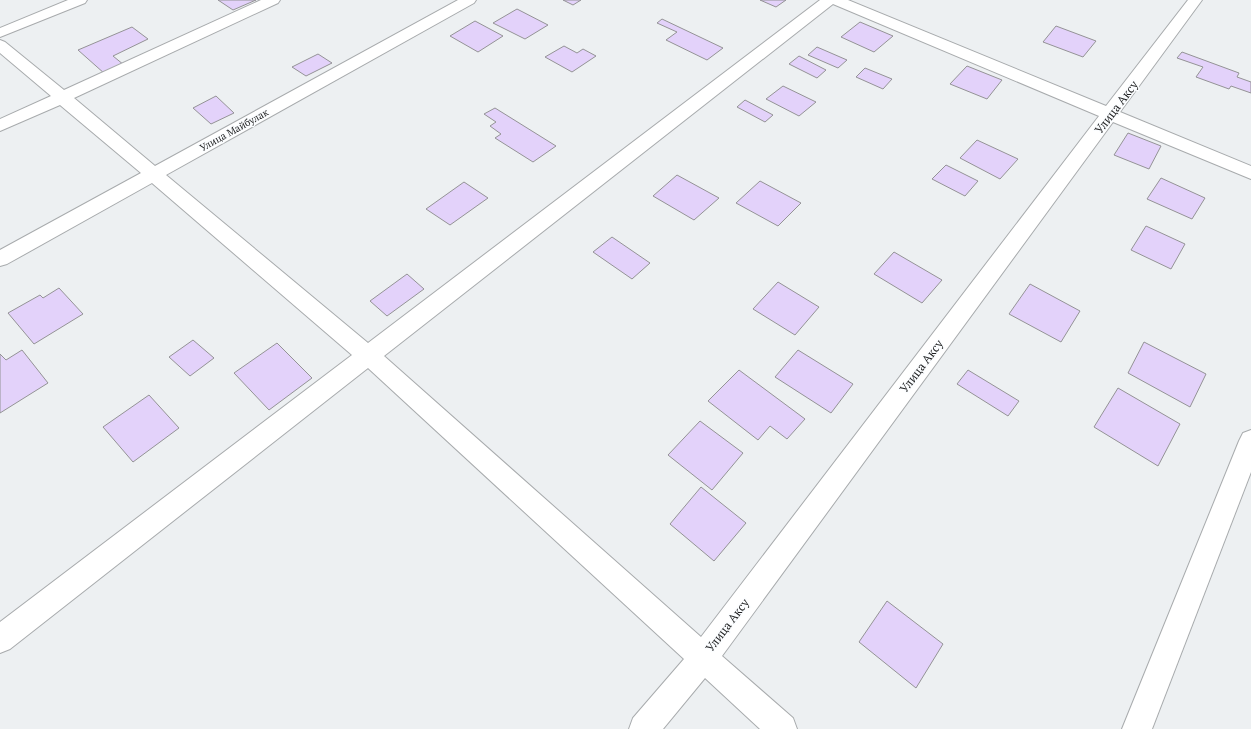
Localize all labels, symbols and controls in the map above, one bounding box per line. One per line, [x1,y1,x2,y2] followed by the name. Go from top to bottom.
[1091,77,1141,137] street label: Улица Аксу
[197,105,271,154] street label: Улица Майбулак
[896,336,946,396] street label: Улица Аксу
[702,595,752,655] street label: Улица Аксу

